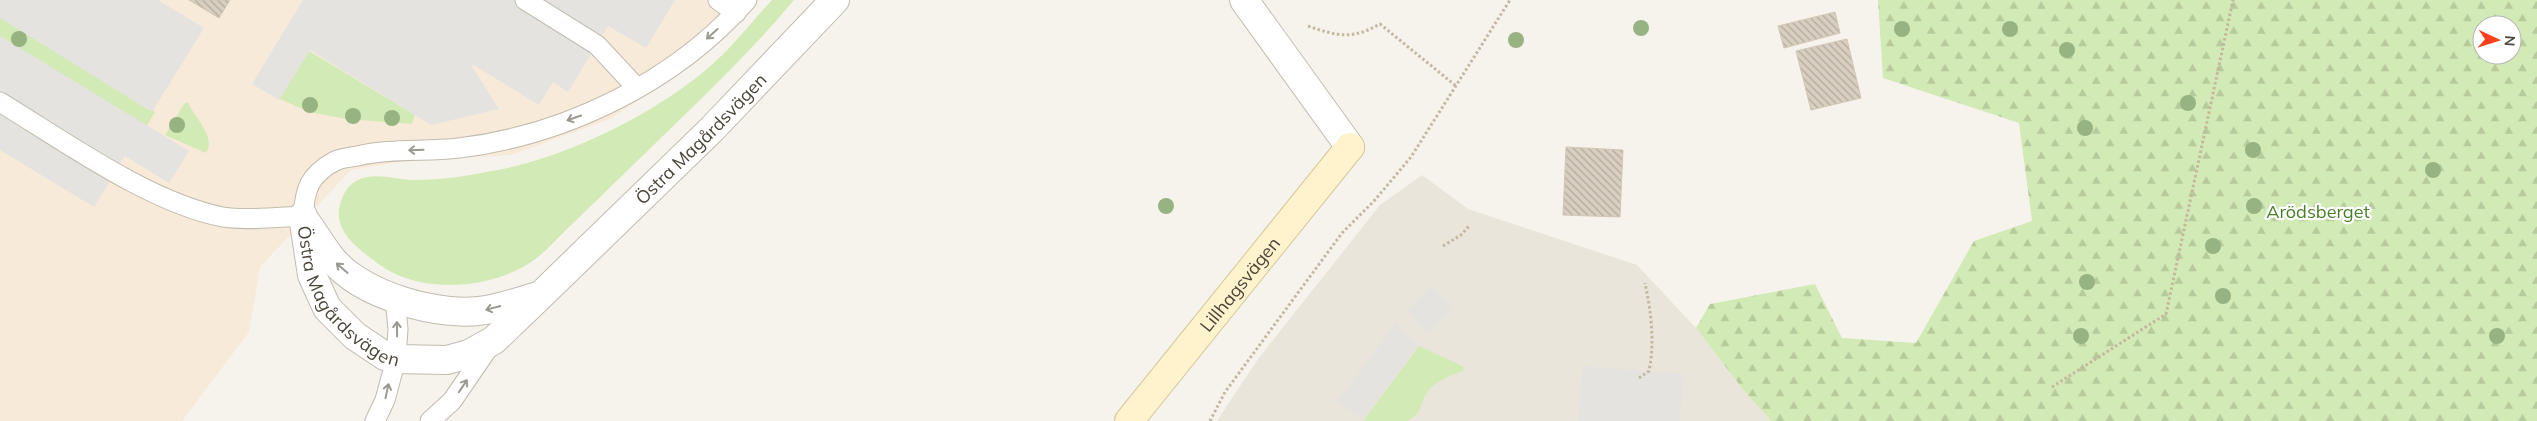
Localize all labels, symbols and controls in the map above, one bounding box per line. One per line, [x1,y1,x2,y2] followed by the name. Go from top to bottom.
[2472,15,2522,65] north arrow
[706,28,719,40] one-way arrow
[2501,35,2519,47] text: N
[630,68,771,209] street label: Östra Magårdsvägen
[567,114,583,123] one-way arrow
[408,145,424,154] one-way arrow
[2266,200,2370,223] park label: Arödsberget
[293,224,402,371] street label: Östra Magårdsvägen
[1194,232,1285,336] street label: Lillhagsvägen
[335,262,348,274] one-way arrow
[486,304,502,314] one-way arrow
[392,322,402,338] one-way arrow
[458,379,468,393] one-way arrow
[383,383,393,399] one-way arrow

